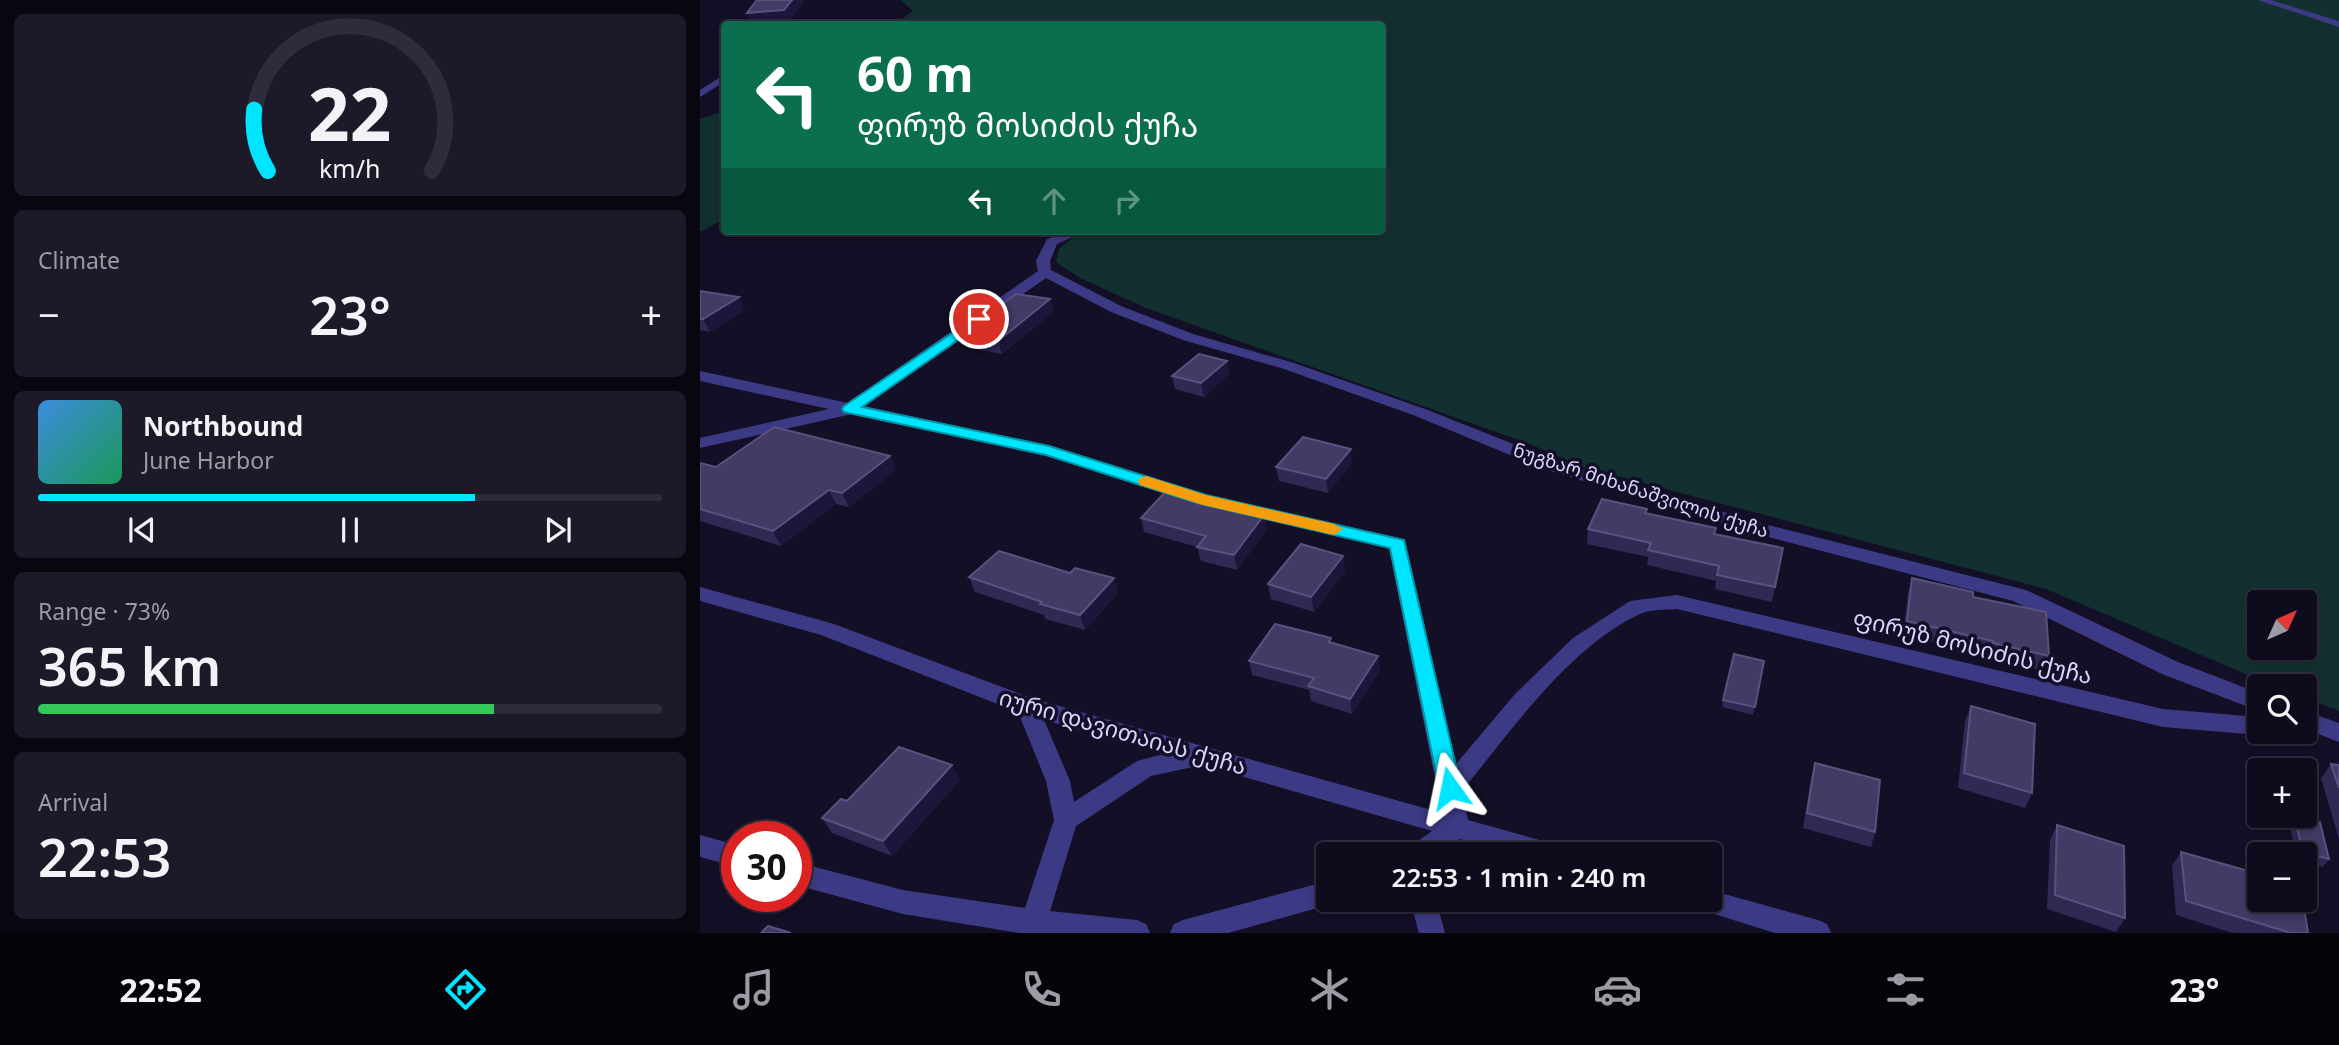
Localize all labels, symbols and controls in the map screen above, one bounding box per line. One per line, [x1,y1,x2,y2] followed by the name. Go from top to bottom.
[857,40,974,106] text: 60 m
[742,49,833,140] icon: left
[308,63,392,162] text: 22
[857,103,1198,146] text: ფირუზ მოსიძის ქუჩა
[319,151,381,185] text: km/h
[962,182,1000,220] icon: left
[1035,182,1073,220] icon: ahead
[1108,182,1146,220] icon: right
[38,244,120,276] text: Climate
[309,279,391,350] text: 23°
[38,288,60,340] text: −
[640,288,662,340] text: +
[949,289,1009,349] pin
[960,300,998,338] icon: arrive
[143,408,303,444] text: Northbound
[1510,436,1772,544] street label: ნუგზარ მიხანაშვილის ქუჩა
[143,444,274,476] text: June Harbor
[123,511,161,549] icon: previous
[331,511,369,549] icon: pause
[539,511,577,549] icon: next
[2247,590,2317,660] north arrow
[2247,590,2317,912] map controls
[38,595,170,627] text: Range · 73%
[1850,601,2096,691] street label: ფირუზ მოსიძის ქუჩა
[38,630,221,701] text: 365 km
[2247,674,2317,744] button: search
[996,680,1250,782] street label: იური დავითაიას ქუჩა
[1413,751,1487,825] position arrow
[2247,758,2317,828] button: +
[38,786,108,818] text: Arrival
[38,821,171,892] text: 22:53
[721,821,812,912] speed limit sign: 30
[2247,842,2317,912] button: −
[1392,859,1646,895] text: 22:53 · 1 min · 240 m
[441,965,490,1014] icon: directions
[729,965,778,1014] icon: music
[1017,965,1066,1014] icon: phone
[1305,965,1354,1014] icon: climate
[1593,965,1642,1014] icon: car
[1881,965,1930,1014] icon: filters
[120,968,202,1011] text: 22:52
[2169,968,2219,1011] text: 23°

